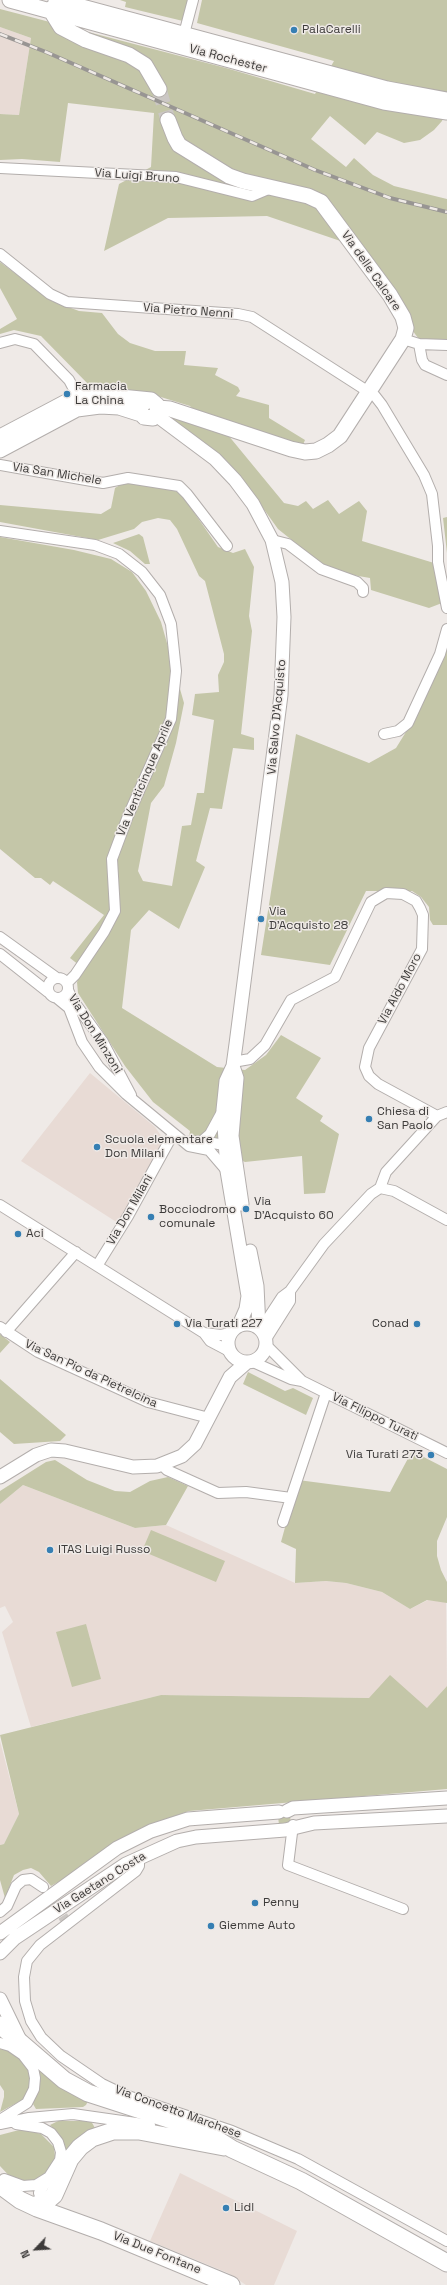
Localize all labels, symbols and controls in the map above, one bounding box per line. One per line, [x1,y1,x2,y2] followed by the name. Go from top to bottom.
[302,23,361,37] place label: PalaCarelli
[289,25,299,35] marker: PalaCarelli
[187,42,269,76] street label: Via Rochester
[94,166,180,186] street label: Via Luigi Bruno
[338,228,404,314] street label: Via delle Calcare
[142,301,234,321] street label: Via Pietro Nenni
[75,380,127,408] place label: Farmacia La China
[62,389,72,399] marker: Farmacia La China
[11,460,103,488] street label: Via San Michele
[265,659,289,775] street label: Via Salvo D'Acquisto
[114,717,176,839] street label: Via Venticinque Aprile
[269,905,348,933] place label: Via D'Acquisto 28
[256,914,266,924] marker: Via D'Acquisto 28
[375,951,425,1027] street label: Via Aldo Moro
[65,992,125,1076] street label: Via Don Minzoni
[377,1105,433,1133] place label: Chiesa di San Paolo
[364,1114,374,1124] marker: Chiesa di San Paolo
[105,1133,213,1161] place label: Scuola elementare Don Milani
[92,1142,102,1152] marker: Scuola elementare Don Milani
[104,1172,156,1248] street label: Via Don Milani
[254,1195,334,1223] place label: Via D'Acquisto 60
[159,1203,236,1231] place label: Bocciodromo comunale
[241,1204,251,1214] marker: Via D'Acquisto 60
[146,1212,156,1222] marker: Bocciodromo comunale
[26,1227,44,1241] place label: Aci
[13,1229,23,1239] marker: Aci
[185,1317,262,1331] place label: Via Turati 227
[372,1317,409,1331] place label: Conad
[172,1319,182,1329] marker: Via Turati 227
[412,1319,422,1329] marker: Conad
[22,1337,160,1411] street label: Via San Pio da Pietrelcina
[329,1390,421,1444] street label: Via Filippo Turati
[346,1448,423,1462] place label: Via Turati 273
[426,1450,436,1460] marker: Via Turati 273
[58,1543,151,1557] place label: ITAS Luigi Russo
[45,1545,55,1555] marker: ITAS Luigi Russo
[51,1849,149,1917] street label: Via Gaetano Costa
[263,1896,299,1910] place label: Penny
[250,1898,260,1908] marker: Penny
[219,1919,295,1933] place label: Giemme Auto
[206,1921,216,1931] marker: Giemme Auto
[113,2082,243,2142] street label: Via Concetto Marchese
[234,2201,254,2215] place label: Lidl
[221,2203,231,2213] marker: Lidl
[16,2229,56,2269] north arrow
[111,2229,203,2277] street label: Via Due Fontane
[17,2248,33,2260] text: N

